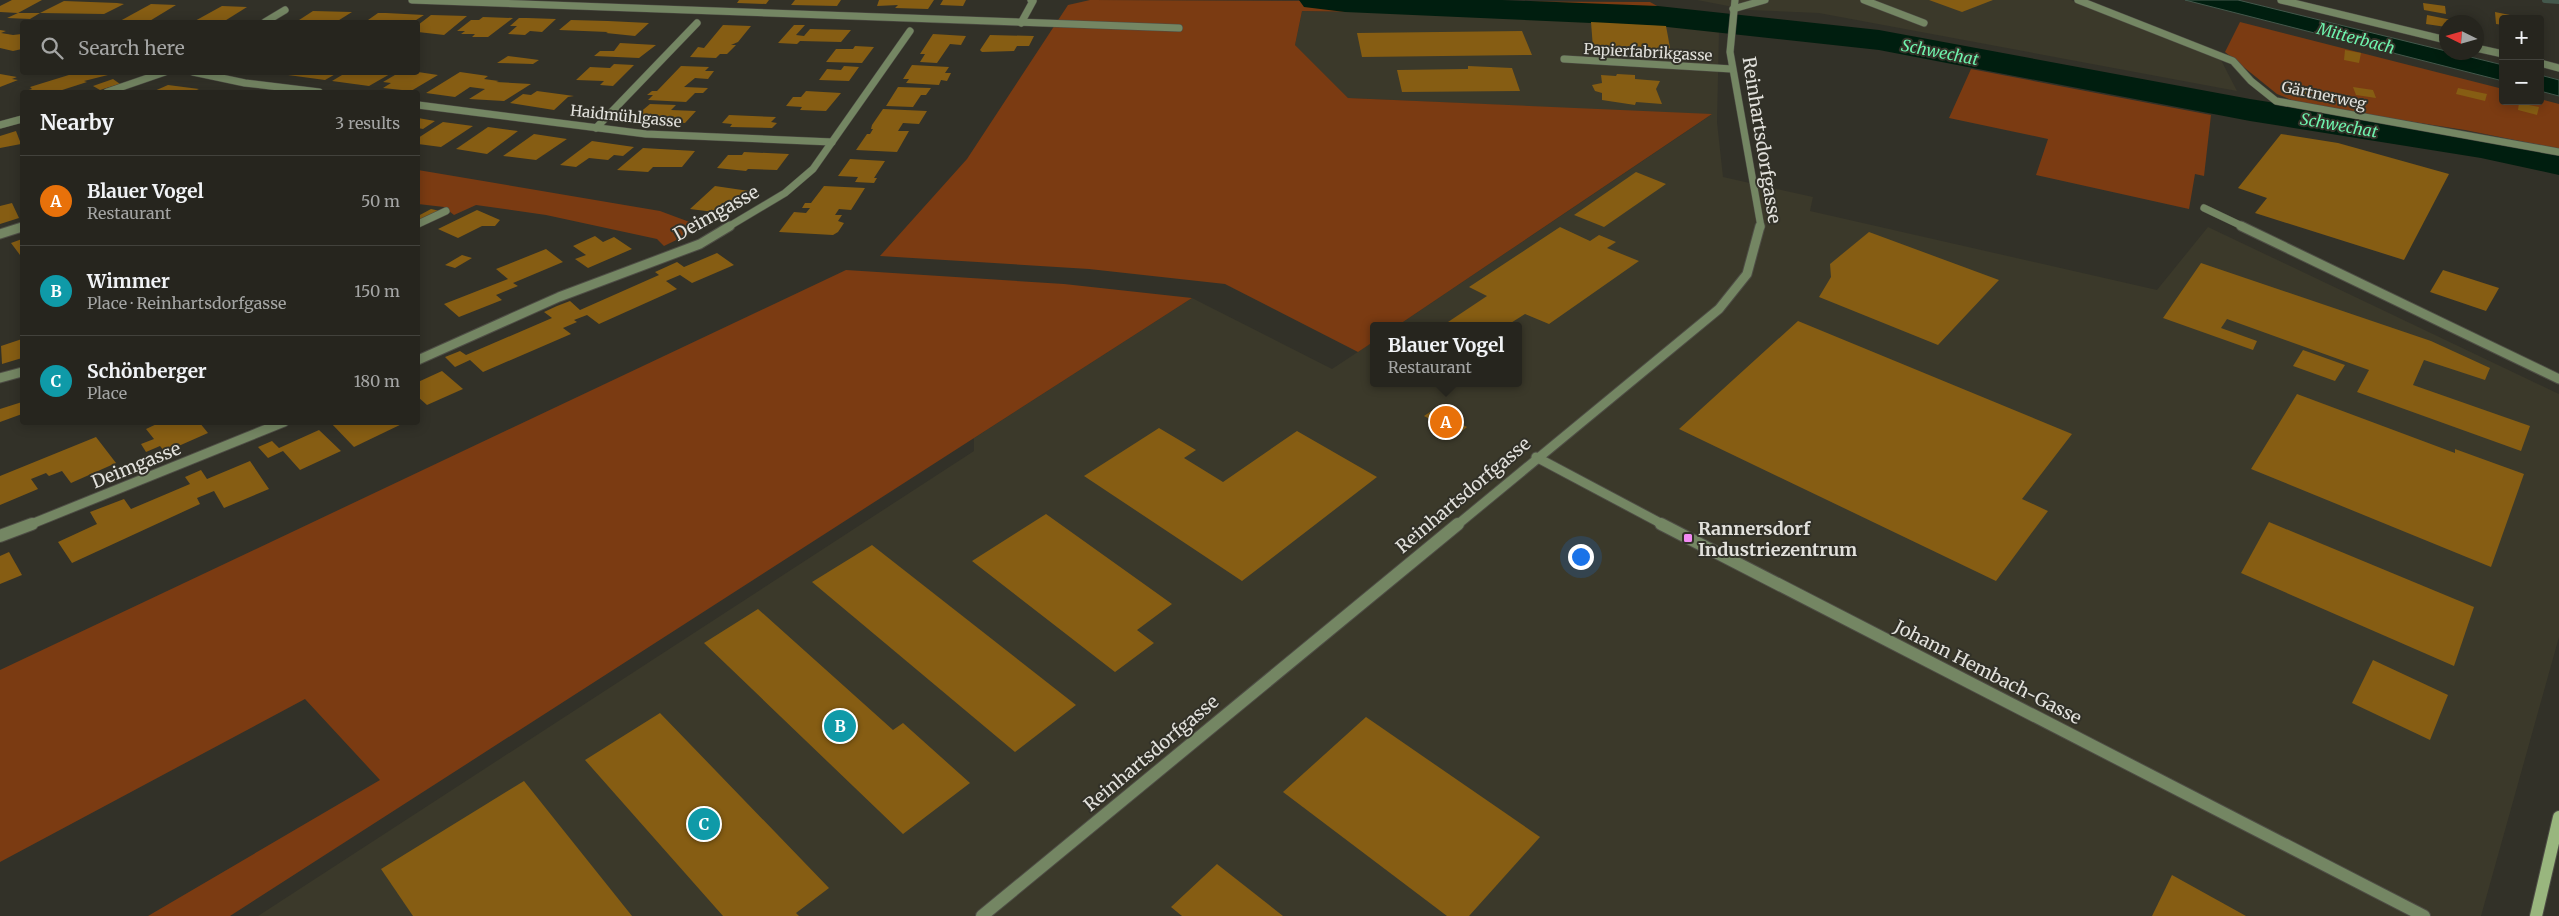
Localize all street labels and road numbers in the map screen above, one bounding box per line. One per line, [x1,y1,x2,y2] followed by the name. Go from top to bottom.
[1583,39,1713,65] street label: Papierfabrikgasse
[1737,55,1787,225] street label: Reinhartsdorfgasse
[2280,77,2368,113] street label: Gärtnerweg
[569,101,683,131] street label: Haidmühlgasse
[669,180,763,246] street label: Deimgasse
[1391,432,1535,558] street label: Reinhartsdorfgasse
[88,437,184,493] street label: Deimgasse
[1890,614,2086,729] street label: Johann Hembach-Gasse
[1079,690,1223,816] street label: Reinhartsdorfgasse

